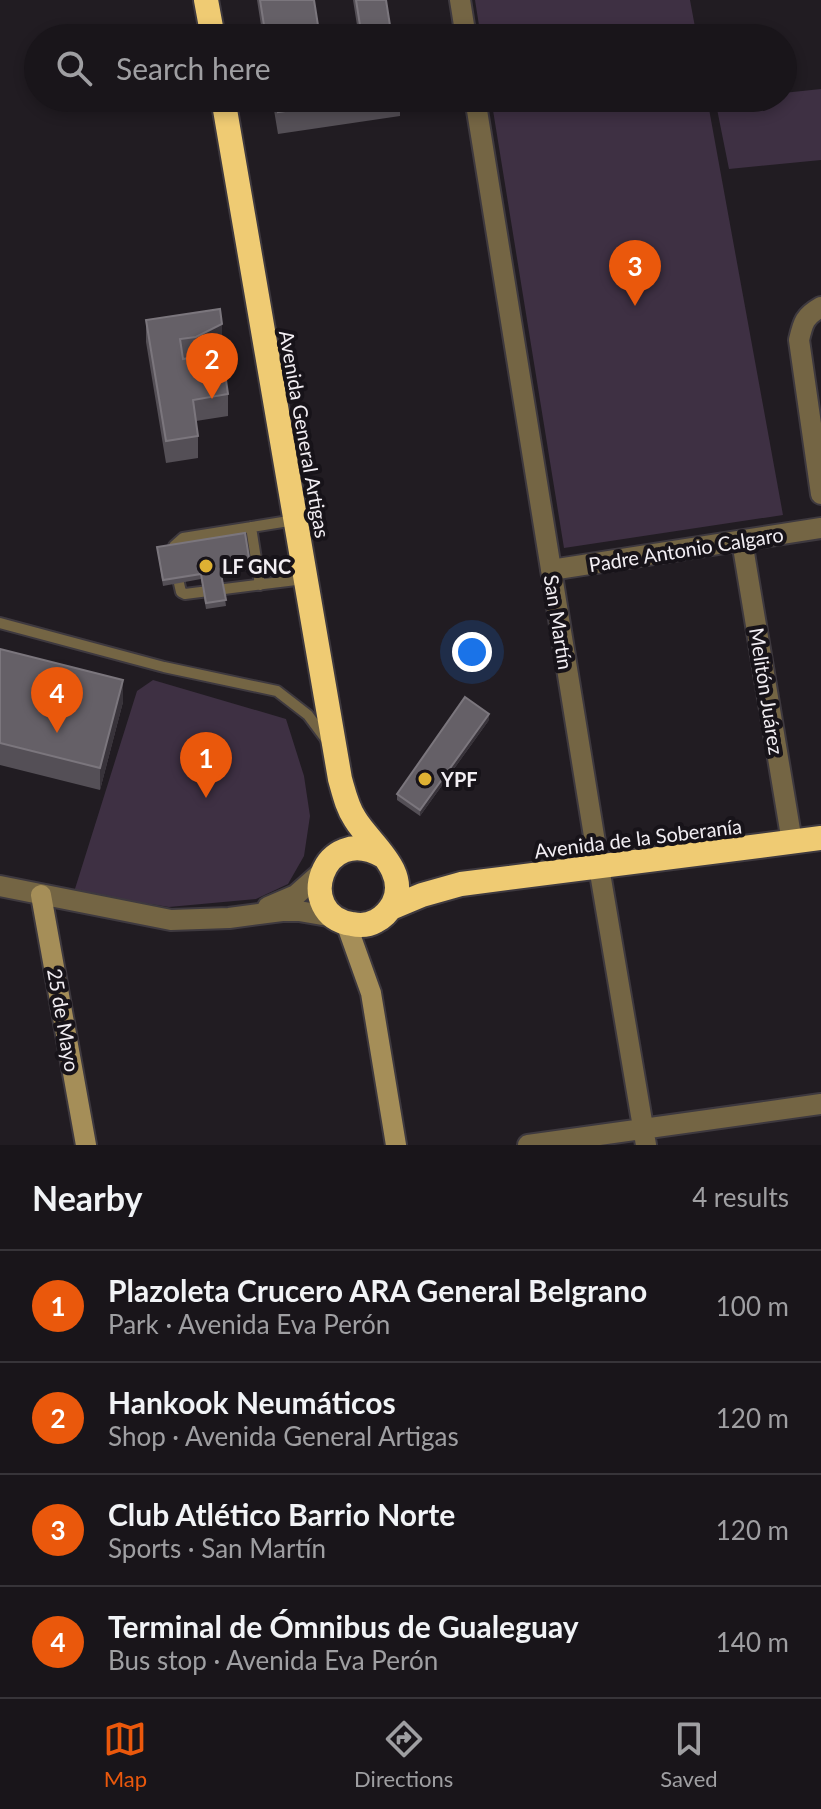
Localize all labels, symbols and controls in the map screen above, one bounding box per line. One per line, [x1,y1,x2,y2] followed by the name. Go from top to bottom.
[24,24,797,112] search box
[52,46,96,90] icon: search
[116,50,271,86] text: Search here
[609,240,661,306] pin: 3
[275,328,335,540] street label: Avenida General Artigas
[186,333,238,399] pin: 2
[587,522,785,576] street label: Padre Antonio Calgaro
[222,554,291,578] place label: LF GNC
[197,557,215,575] marker: LF GNC
[540,573,578,671] street label: San Martín
[745,626,789,756] street label: Melitón Juárez
[452,632,492,672] your location
[31,667,83,733] pin: 4
[180,732,232,798] pin: 1
[440,767,478,791] place label: YPF
[416,770,434,788] marker: YPF
[533,813,743,863] street label: Avenida de la Soberanía
[43,966,85,1074] street label: 25 de Mayo
[32,1177,143,1218] text: Nearby
[692,1181,789,1213] text: 4 results
[108,1272,647,1308] text: Plazoleta Crucero ARA General Belgrano
[50,1290,66,1322] text: 1
[716,1290,789,1322] text: 100 m
[108,1308,390,1340] text: Park · Avenida Eva Perón
[108,1384,396,1420] text: Hankook Neumáticos
[50,1402,66,1434] text: 2
[716,1402,789,1434] text: 120 m
[108,1420,459,1452] text: Shop · Avenida General Artigas
[108,1496,455,1532] text: Club Atlético Barrio Norte
[50,1514,66,1546] text: 3
[716,1514,789,1546] text: 120 m
[108,1532,326,1564] text: Sports · San Martín
[108,1608,579,1644] text: Terminal de Ómnibus de Gualeguay
[50,1626,66,1658] text: 4
[716,1626,789,1658] text: 140 m
[108,1644,438,1676] text: Bus stop · Avenida Eva Perón
[103,1717,147,1792] tab: Map
[354,1717,453,1792] tab: Directions
[660,1717,718,1792] tab: Saved

